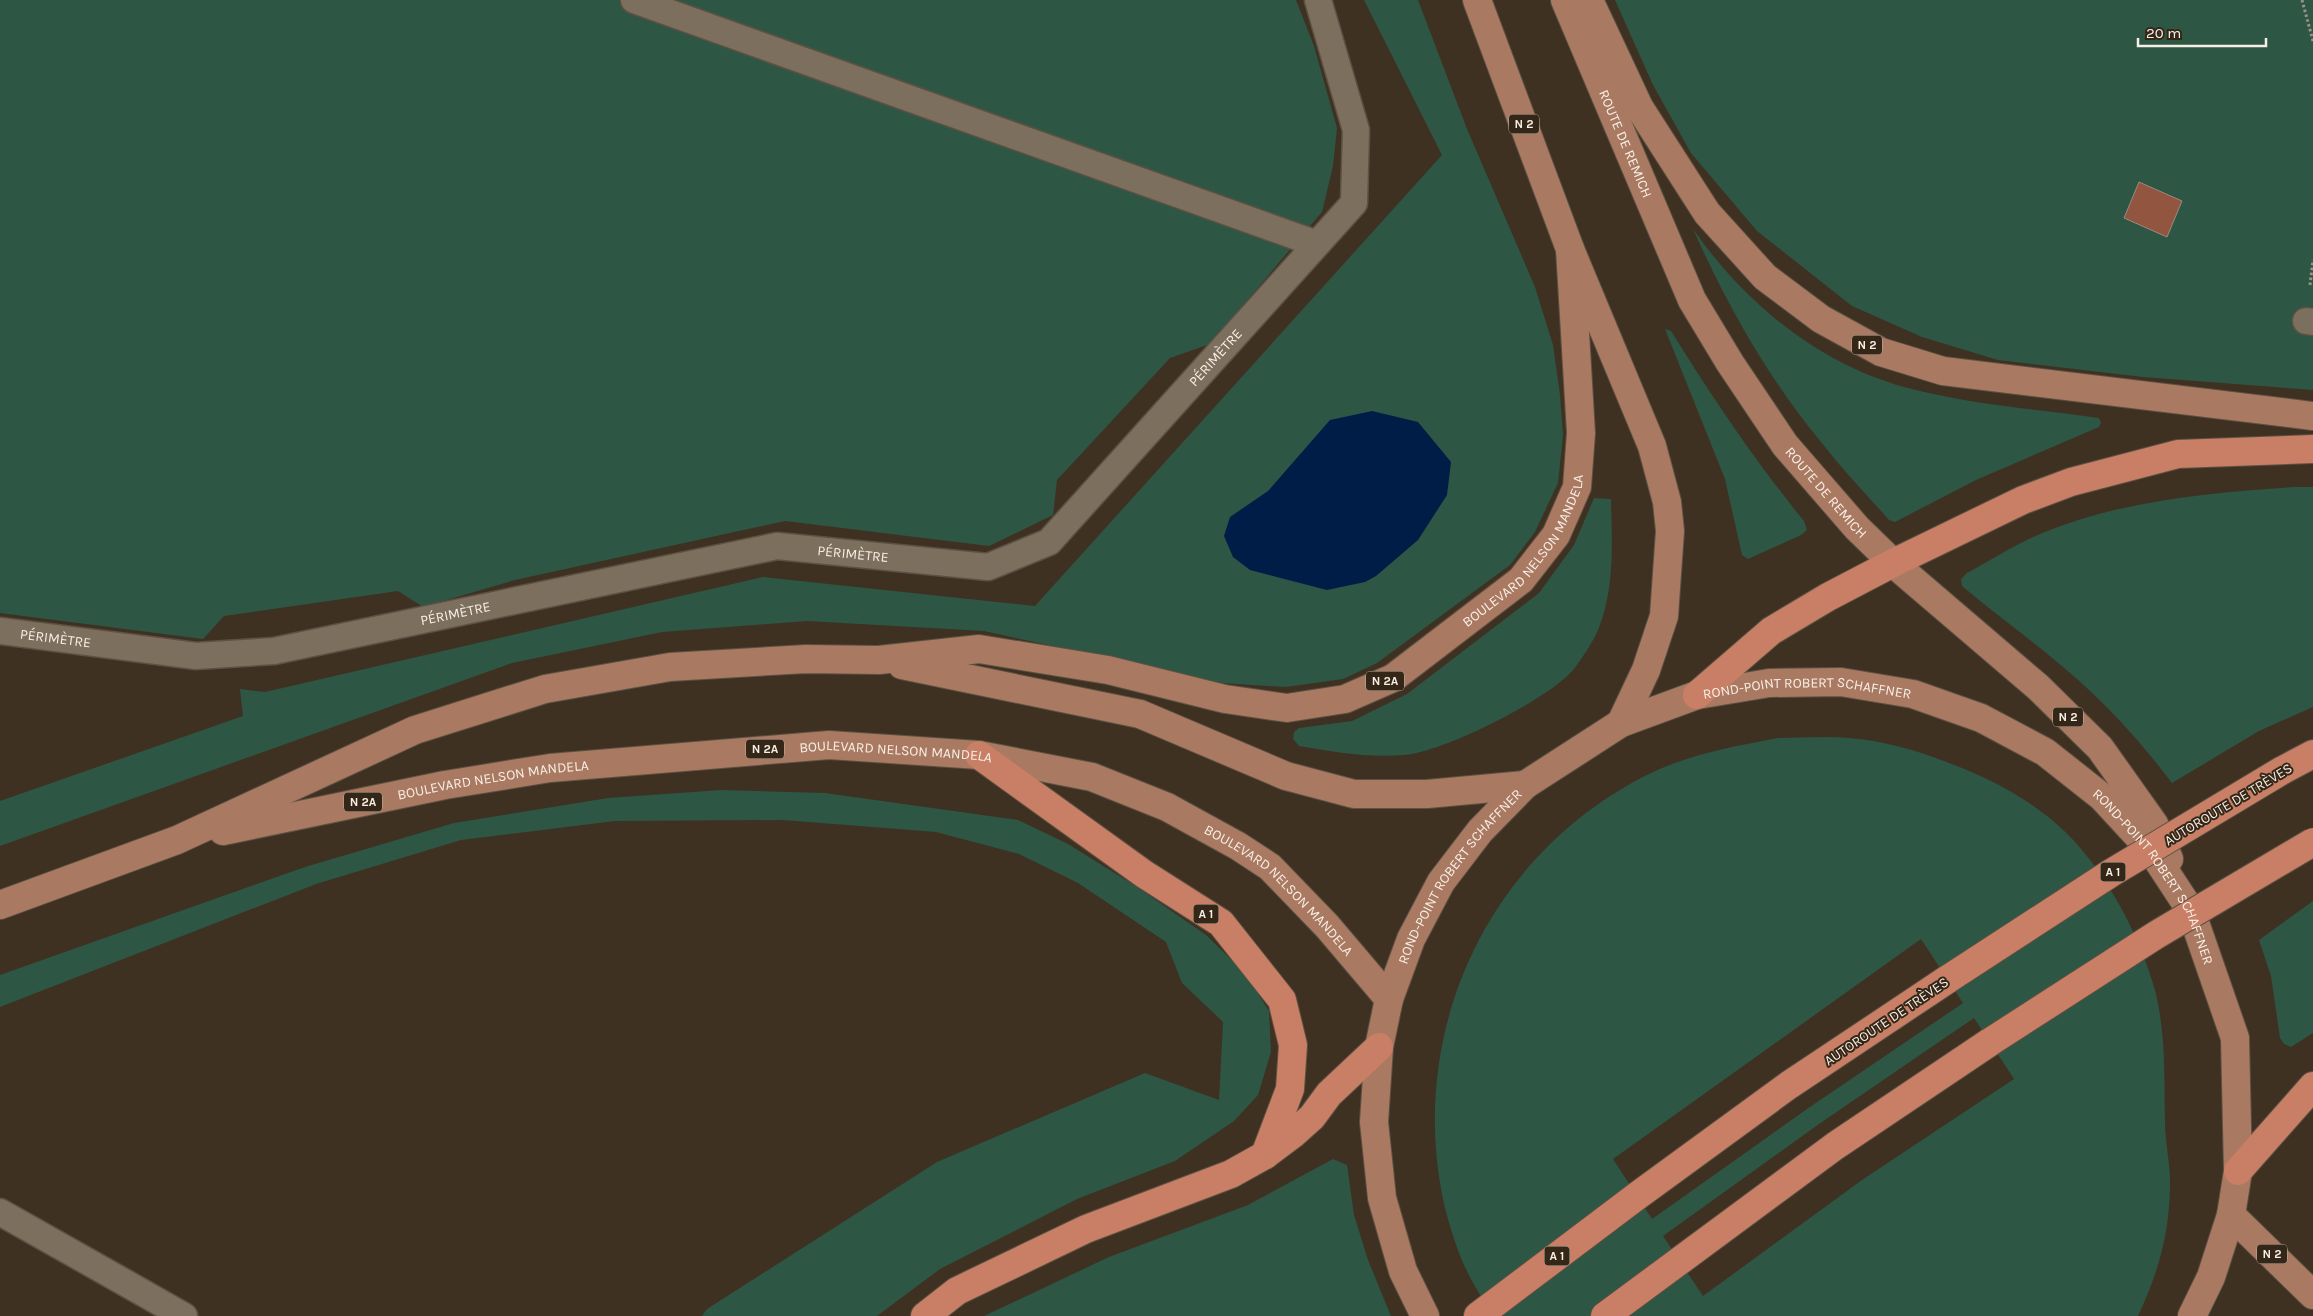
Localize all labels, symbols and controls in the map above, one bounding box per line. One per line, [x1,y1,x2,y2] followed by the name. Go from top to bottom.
[2138,15,2266,47] scale bar
[2146,24,2181,42] text: 20 m
[1595,87,1656,200] street label: ROUTE DE REMICH
[1509,115,1539,134] road number: N 2
[1185,325,1246,390] street label: PÉRIMÈTRE
[1852,336,1882,354] road number: N 2
[1782,444,1870,542] street label: ROUTE DE REMICH
[1459,474,1587,631] street label: BOULEVARD NELSON MANDELA
[817,542,889,566] street label: PÉRIMÈTRE
[419,598,492,629] street label: PÉRIMÈTRE
[19,626,92,652] street label: PÉRIMÈTRE
[1366,671,1404,690] road number: N 2A
[1702,673,1913,703] street label: ROND-POINT ROBERT SCHAFFNER
[2053,708,2083,726] road number: N 2
[799,737,994,766] street label: BOULEVARD NELSON MANDELA
[746,740,784,759] road number: N 2A
[396,757,589,804] street label: BOULEVARD NELSON MANDELA
[2161,759,2295,849] street label: AUTOROUTE DE TRÈVES
[1395,785,1526,966] street label: ROND-POINT ROBERT SCHAFFNER
[2089,785,2217,967] street label: ROND-POINT ROBERT SCHAFFNER
[344,792,382,812] road number: N 2A
[1201,821,1357,959] street label: BOULEVARD NELSON MANDELA
[2100,862,2126,882] road number: A 1
[1194,904,1218,924] road number: A 1
[1820,973,1952,1069] street label: AUTOROUTE DE TRÈVES
[2257,1244,2287,1264] road number: N 2
[1544,1246,1570,1266] road number: A 1

